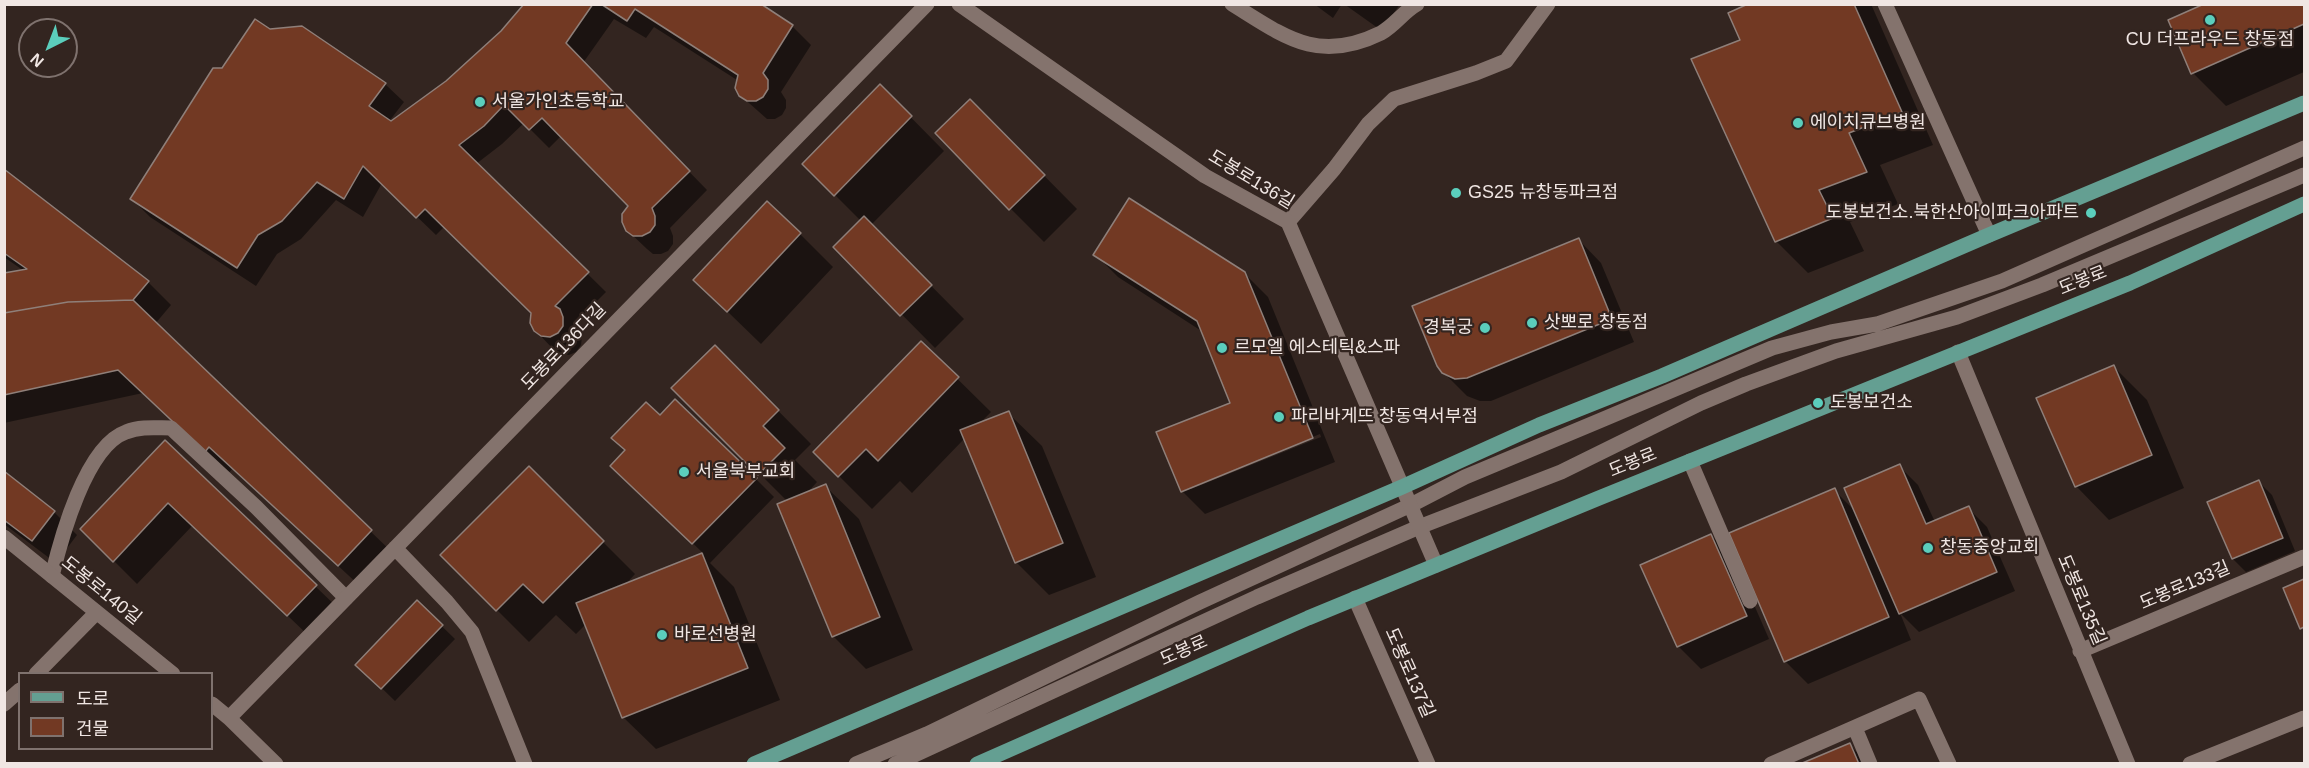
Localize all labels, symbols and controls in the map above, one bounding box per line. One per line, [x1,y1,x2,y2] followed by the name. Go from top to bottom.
[2203,13,2217,27] marker: CU 더프라우드 창동점
[18,18,78,78] north arrow
[2126,29,2294,51] place label: CU 더프라우드 창동점
[27,50,47,70] text: N
[492,91,624,113] place label: 서울가인초등학교
[473,95,487,109] marker: 서울가인초등학교
[1810,112,1926,134] place label: 에이치큐브병원
[1791,116,1805,130] marker: 에이치큐브병원
[1204,146,1298,214] street label: 도봉로136길
[1468,182,1618,204] place label: GS25 뉴창동파크점
[1449,186,1463,200] marker: GS25 뉴창동파크점
[1826,202,2079,224] place label: 도봉보건소.북한산아이파크아파트
[2084,206,2098,220] marker: 도봉보건소.북한산아이파크아파트
[2056,262,2110,300] street label: 도봉로
[517,299,611,395] street label: 도봉로136다길
[1544,312,1648,334] place label: 삿뽀로 창동점
[1525,316,1539,330] marker: 삿뽀로 창동점
[1423,317,1473,339] place label: 경복궁
[1478,321,1492,335] marker: 경복궁
[1234,337,1400,359] place label: 르모엘 에스테틱&스파
[1215,341,1229,355] marker: 르모엘 에스테틱&스파
[1830,392,1913,414] place label: 도봉보건소
[1811,396,1825,410] marker: 도봉보건소
[1291,406,1478,428] place label: 파리바게뜨 창동역서부점
[1272,410,1286,424] marker: 파리바게뜨 창동역서부점
[1606,444,1660,482] street label: 도봉로
[696,461,795,483] place label: 서울북부교회
[677,465,691,479] marker: 서울북부교회
[1940,537,2039,559] place label: 창동중앙교회
[1921,541,1935,555] marker: 창동중앙교회
[2052,551,2110,649] street label: 도봉로135길
[57,552,145,630] street label: 도봉로140길
[2136,557,2234,615] street label: 도봉로133길
[674,624,757,646] place label: 바로선병원
[1380,625,1438,721] street label: 도봉로137길
[655,628,669,642] marker: 바로선병원
[1157,631,1211,671] street label: 도봉로
[18,672,213,750] legend
[76,689,109,709] text: 도로
[76,719,109,739] text: 건물

